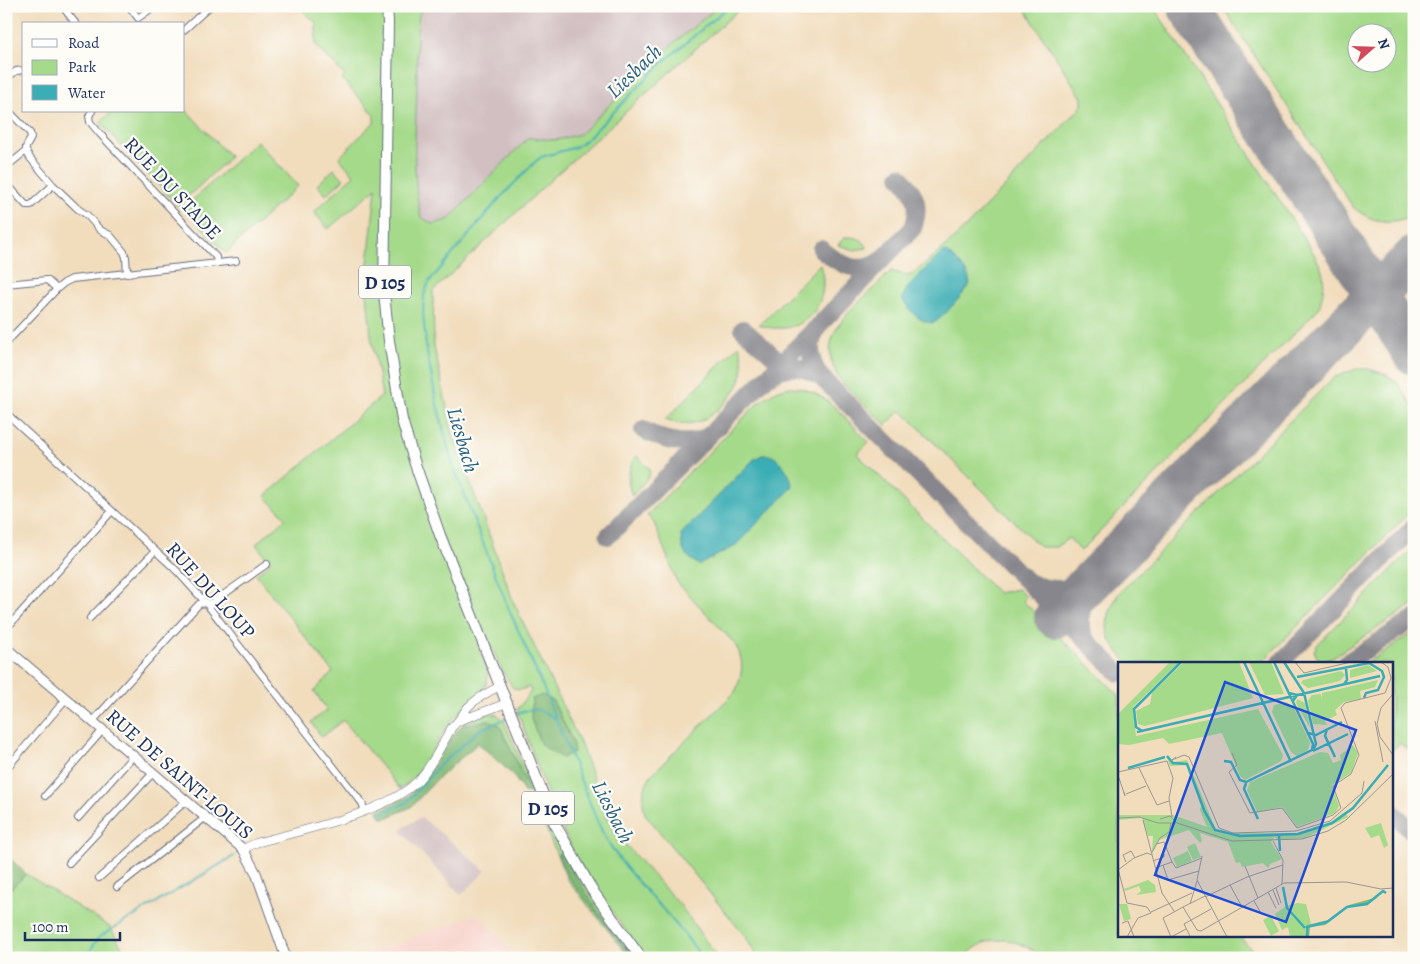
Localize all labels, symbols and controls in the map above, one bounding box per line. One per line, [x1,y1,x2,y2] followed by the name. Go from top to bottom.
[22,22,185,112] legend
[1348,22,1398,72] north arrow
[68,33,100,53] text: Road
[1373,36,1394,52] text: N
[600,38,668,104] water label: Liesbach
[68,57,97,77] text: Park
[67,83,105,103] text: Water
[118,131,227,246] street label: RUE DU STADE
[359,266,411,298] road number: D 105
[440,404,486,476] water label: Liesbach
[160,536,261,645] street label: RUE DU LOUP
[1118,662,1392,936] inset map
[100,703,259,846] street label: RUE DE SAINT-LOUIS
[585,776,641,848] water label: Liesbach
[522,791,574,824] road number: D 105
[25,909,120,941] scale bar
[32,917,69,937] text: 100 m

